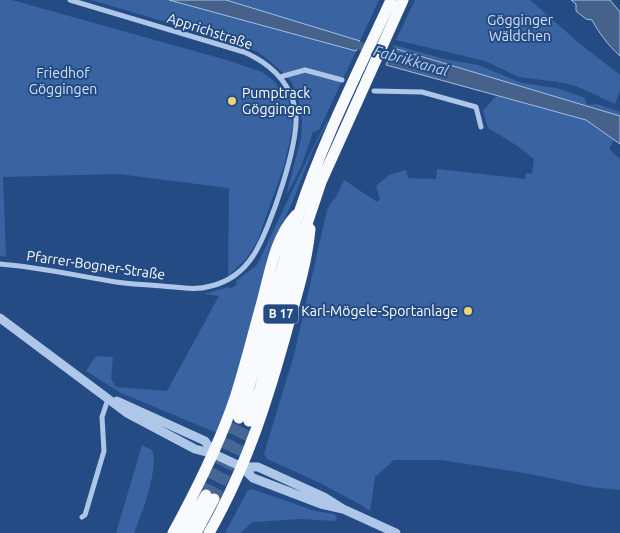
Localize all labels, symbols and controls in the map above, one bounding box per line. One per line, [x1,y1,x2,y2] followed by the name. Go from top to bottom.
[165,10,255,52] street label: Apprichstraße
[487,12,554,44] park label: Gögginger Wäldchen
[372,42,451,80] water label: Fabrikkanal
[29,65,97,97] park label: Friedhof Göggingen
[242,85,311,117] place label: Pumptrack Göggingen
[226,95,238,107] marker: Pumptrack Göggingen
[26,247,166,283] street label: Pfarrer-Bogner-Straße
[301,303,458,319] place label: Karl-Mögele-Sportanlage
[264,304,298,324] road number: B 17
[462,305,474,317] marker: Karl-Mögele-Sportanlage

